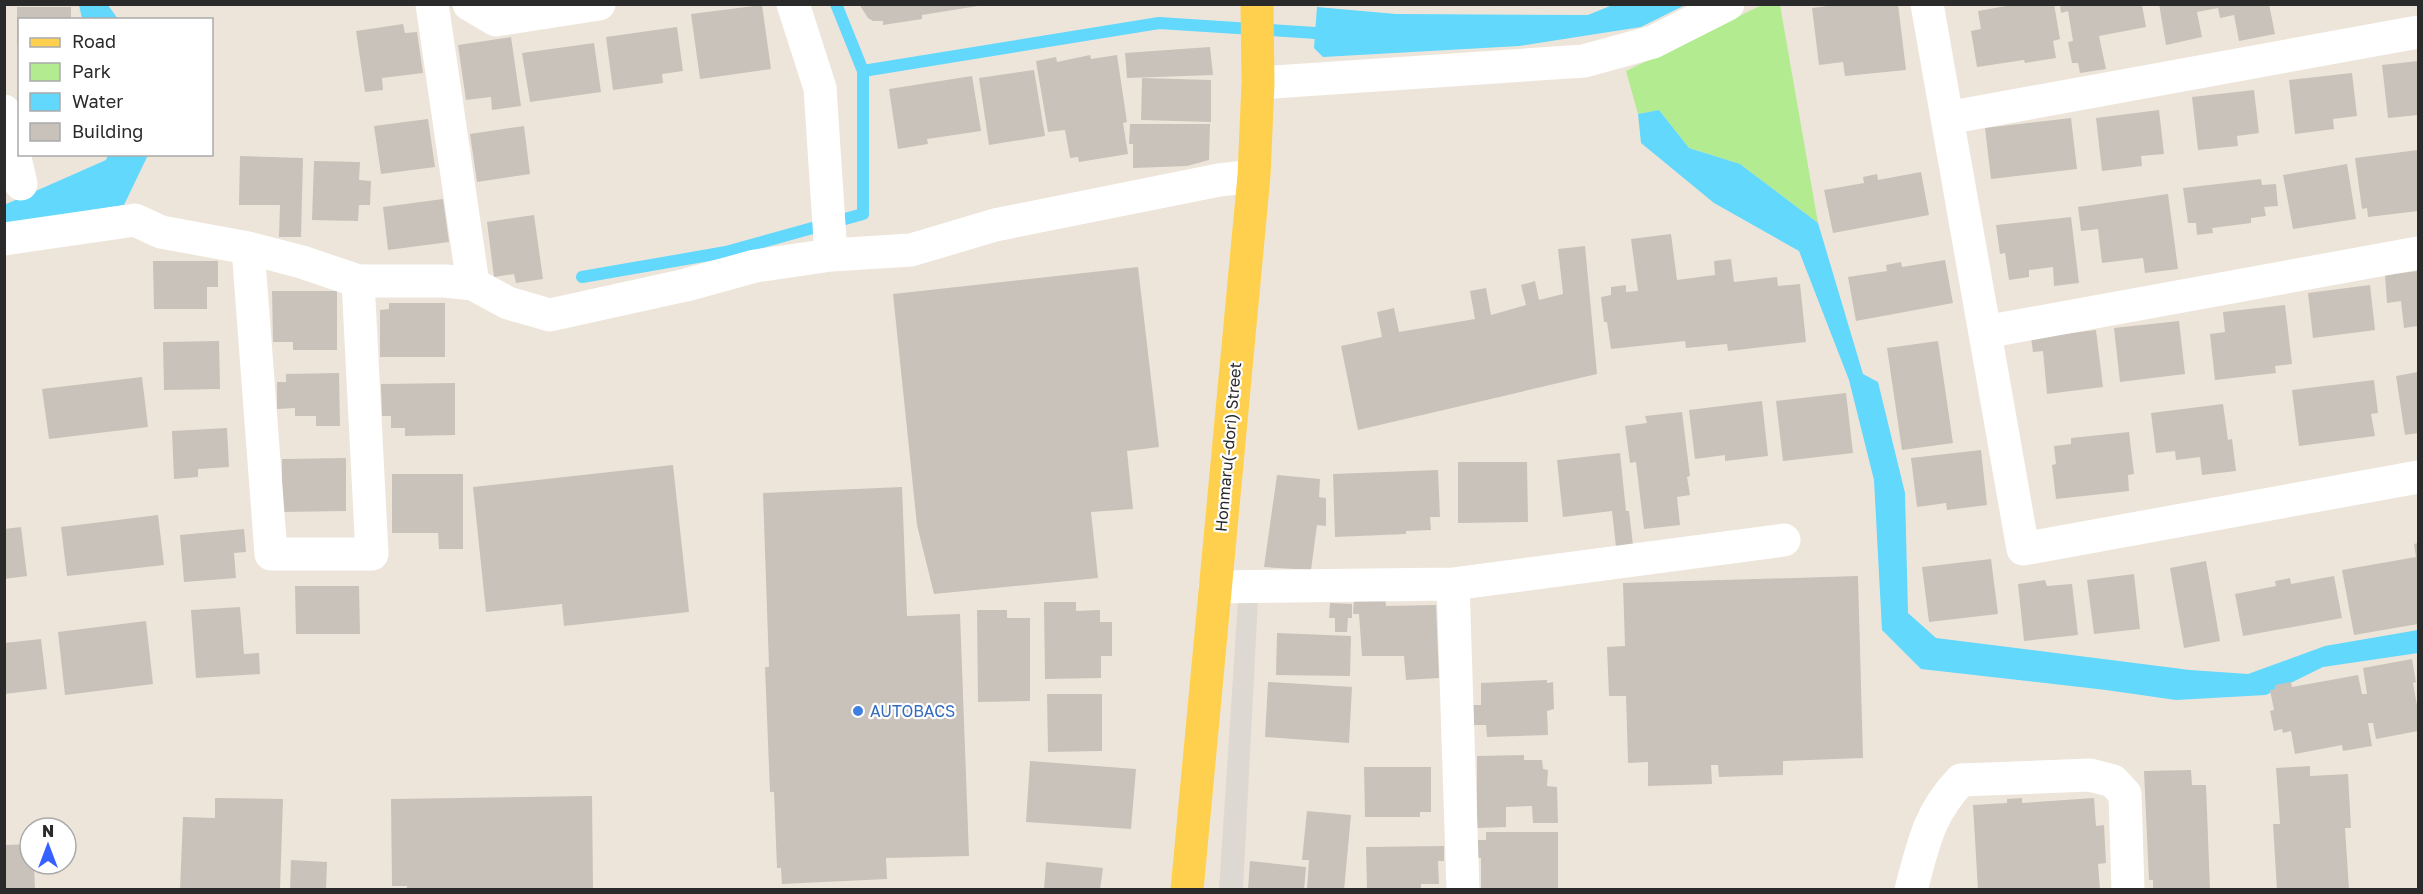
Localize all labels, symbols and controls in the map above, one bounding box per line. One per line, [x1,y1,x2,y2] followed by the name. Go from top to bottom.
[18,18,213,156] legend
[72,30,116,52] text: Road
[72,60,111,82] text: Park
[72,90,123,112] text: Water
[72,120,143,142] text: Building
[1211,361,1245,533] street label: Honmaru(-dori) Street
[870,701,955,721] place label: AUTOBACS
[851,704,865,718] marker: AUTOBACS
[18,816,78,876] north arrow
[42,821,54,841] text: N

